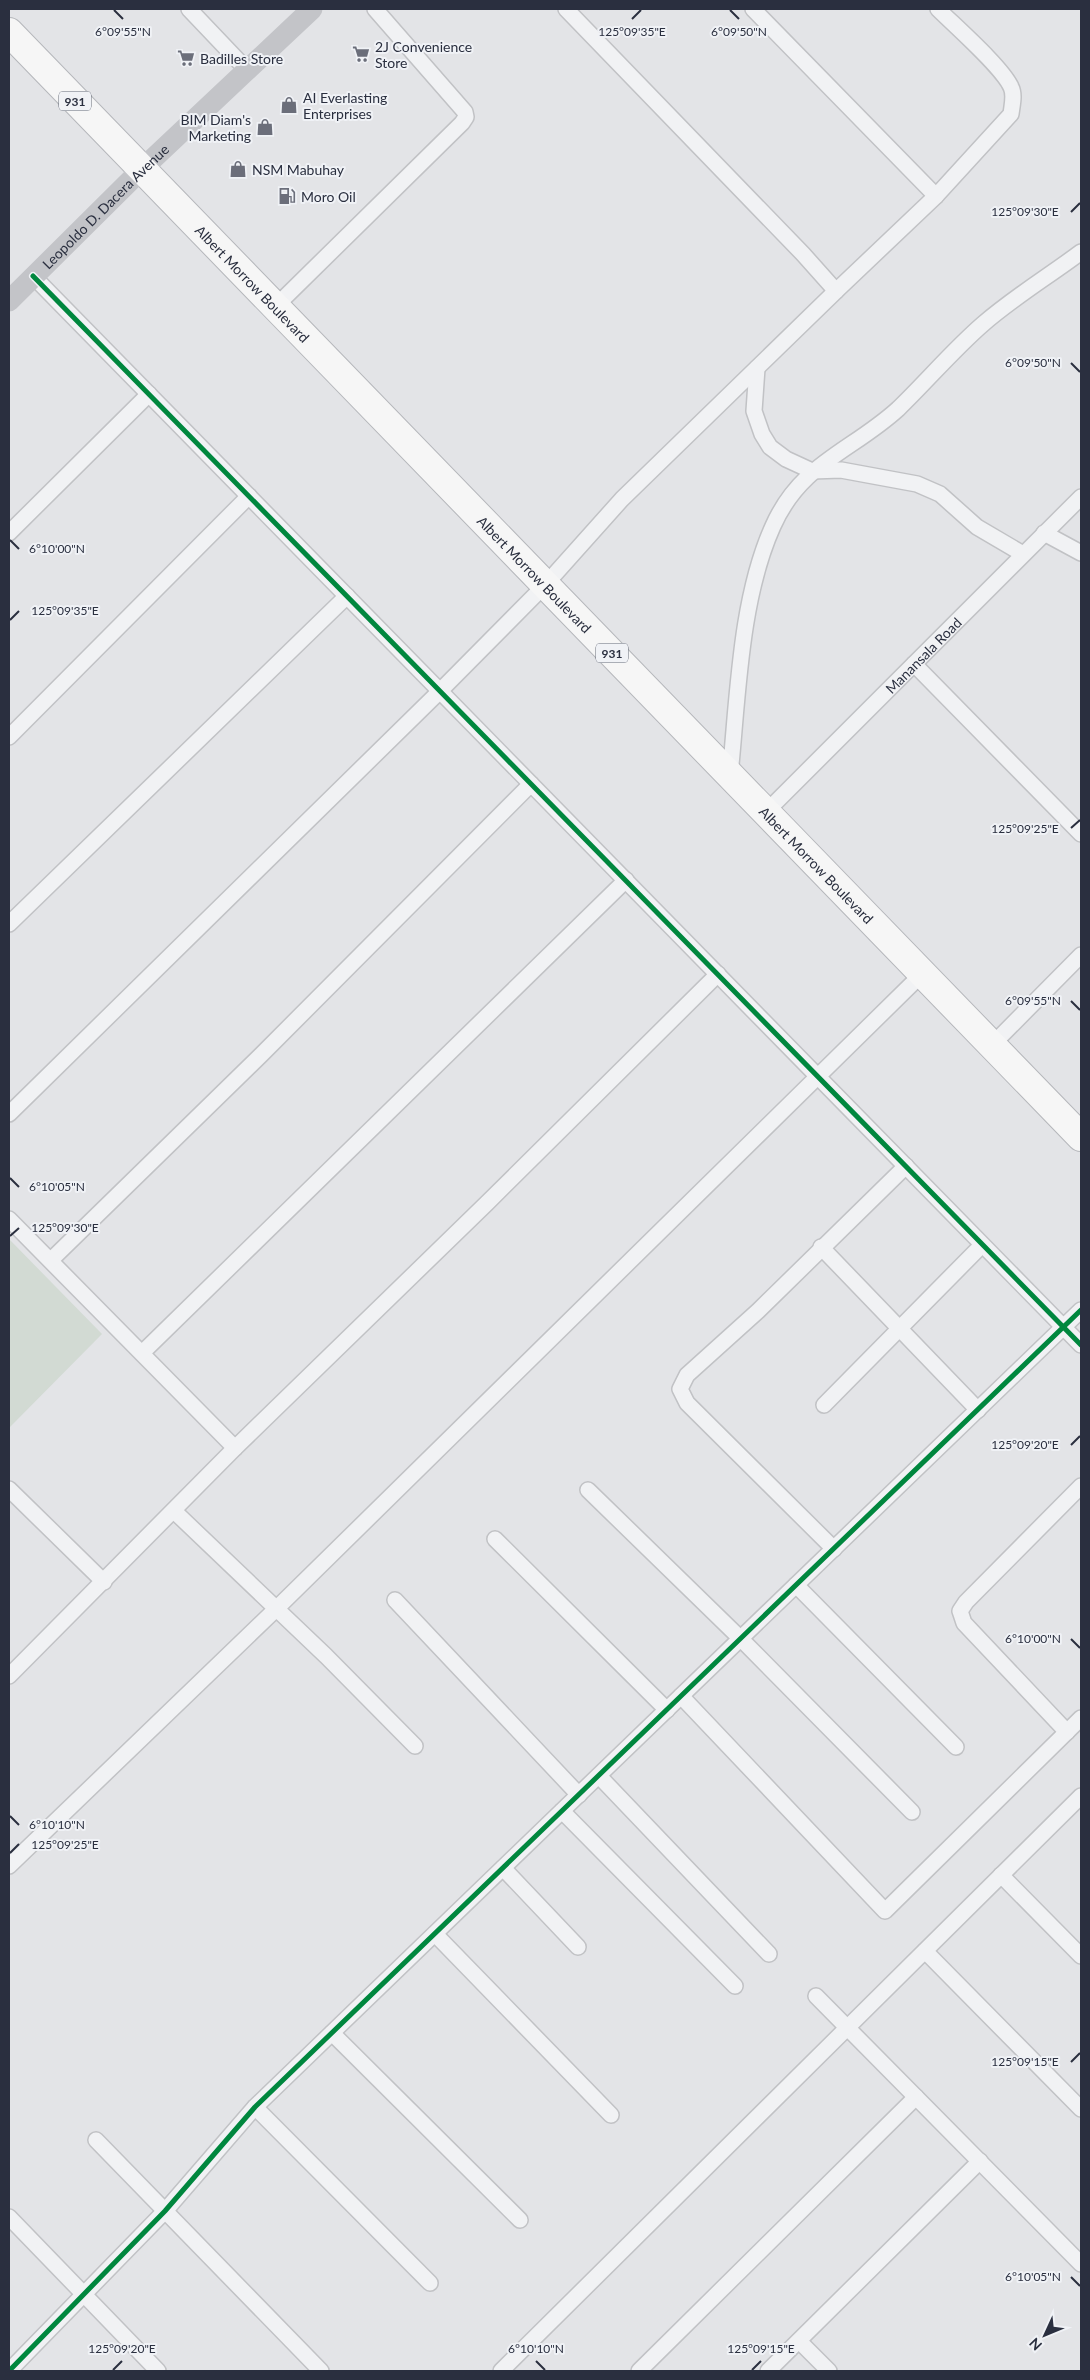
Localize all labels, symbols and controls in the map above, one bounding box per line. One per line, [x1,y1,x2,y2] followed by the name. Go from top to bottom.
[95,24,151,39] text: 6°09'55"N
[598,24,666,39] text: 125°09'35"E
[711,24,767,39] text: 6°09'50"N
[375,38,472,71] place label: 2J Convenience Store
[351,44,371,64] supermarket icon: 2J Convenience Store
[176,48,196,68] supermarket icon: Badilles Store
[200,50,283,67] place label: Badilles Store
[303,89,387,122] place label: AI Everlasting Enterprises
[59,92,91,110] road number: 931
[279,95,299,115] shop icon: AI Everlasting Enterprises
[180,111,251,144] place label: BIM Diam's Marketing
[255,117,275,137] shop icon: BIM Diam's Marketing
[38,140,172,272] street label: Leopoldo D. Dacera Avenue
[228,159,248,179] shop icon: NSM Mabuhay
[252,161,345,178] place label: NSM Mabuhay
[277,186,297,206] fuel station icon: Moro Oil
[301,188,356,205] place label: Moro Oil
[991,204,1059,219] text: 125°09'30"E
[192,221,313,345] street label: Albert Morrow Boulevard
[1005,355,1061,370] text: 6°09'50"N
[474,512,595,636] street label: Albert Morrow Boulevard
[29,541,85,556] text: 6°10'00"N
[31,603,99,618] text: 125°09'35"E
[881,614,964,697] street label: Manansala Road
[596,644,628,662] road number: 931
[756,802,877,927] street label: Albert Morrow Boulevard
[991,821,1059,836] text: 125°09'25"E
[1005,993,1061,1008] text: 6°09'55"N
[29,1179,85,1194] text: 6°10'05"N
[31,1220,99,1235] text: 125°09'30"E
[991,1437,1059,1452] text: 125°09'20"E
[1005,1631,1061,1646] text: 6°10'00"N
[29,1817,85,1832] text: 6°10'10"N
[31,1837,99,1852] text: 125°09'25"E
[991,2054,1059,2069] text: 125°09'15"E
[1005,2269,1061,2284] text: 6°10'05"N
[1020,2310,1070,2360] north arrow
[1025,2335,1045,2354] text: N
[88,2341,156,2356] text: 125°09'20"E
[508,2341,564,2356] text: 6°10'10"N
[727,2341,795,2356] text: 125°09'15"E

